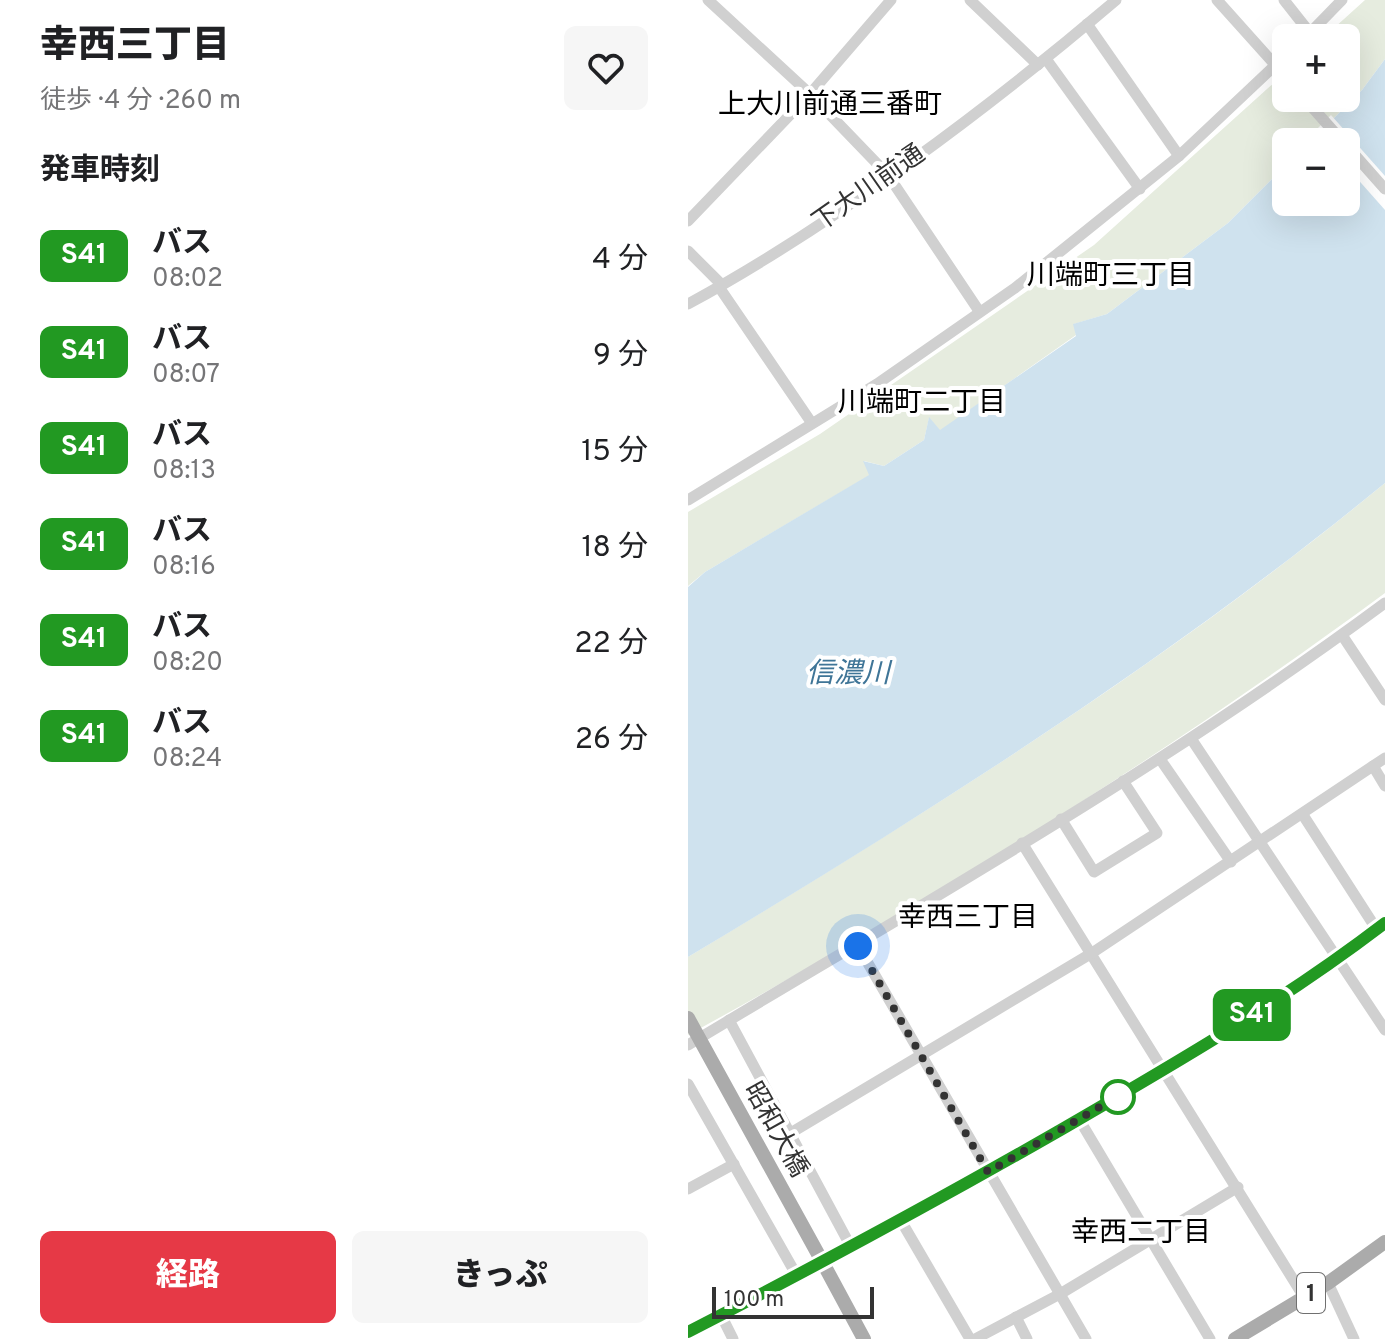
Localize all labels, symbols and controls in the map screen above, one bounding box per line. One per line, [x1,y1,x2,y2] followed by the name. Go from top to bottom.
[40,23,230,72] text: 幸西三丁目
[1272,24,1360,216] map controls
[1272,24,1360,112] button: +
[564,26,648,110] button: heart
[40,85,241,118] text: 徒歩 · 4 分 · 260 m
[718,88,942,124] district label: 上大川前通三番町
[1272,128,1360,216] button: −
[807,138,932,240] street label: 下大川前通
[40,153,160,190] text: 発車時刻
[152,226,212,263] text: バス
[61,238,107,274] text: S41
[592,242,648,279] text: 4 分
[1027,259,1195,295] district label: 川端町三丁目
[152,263,223,296] text: 08:02
[152,322,212,359] text: バス
[61,334,107,370] text: S41
[593,338,648,375] text: 9 分
[152,359,220,392] text: 08:07
[838,386,1006,422] district label: 川端町二丁目
[152,418,212,455] text: バス
[61,430,107,466] text: S41
[581,434,648,471] text: 15 分
[152,455,216,488] text: 08:13
[152,514,212,551] text: バス
[61,526,107,562] text: S41
[581,530,648,567] text: 18 分
[152,551,216,584] text: 08:16
[152,610,212,647] text: バス
[61,622,107,658] text: S41
[574,626,648,663] text: 22 分
[152,647,223,680] text: 08:20
[806,657,893,693] water label: 信濃川
[152,706,212,743] text: バス
[61,718,107,754] text: S41
[575,722,648,759] text: 26 分
[152,743,222,776] text: 08:24
[898,901,1038,937] district label: 幸西三丁目
[838,926,878,966] your location
[1206,989,1298,1041] line badge: S41
[1229,997,1275,1033] text: S41
[735,1077,814,1184] street label: 昭和大橋
[1101,1080,1135,1114] unlabelled marker
[1071,1216,1211,1252] district label: 幸西二丁目
[40,1231,336,1323] button: 経路
[352,1231,648,1323] button: きっぷ
[1297,1273,1325,1313] road number: 1
[712,1283,874,1319] scale bar
[724,1287,784,1314] text: 100 m

